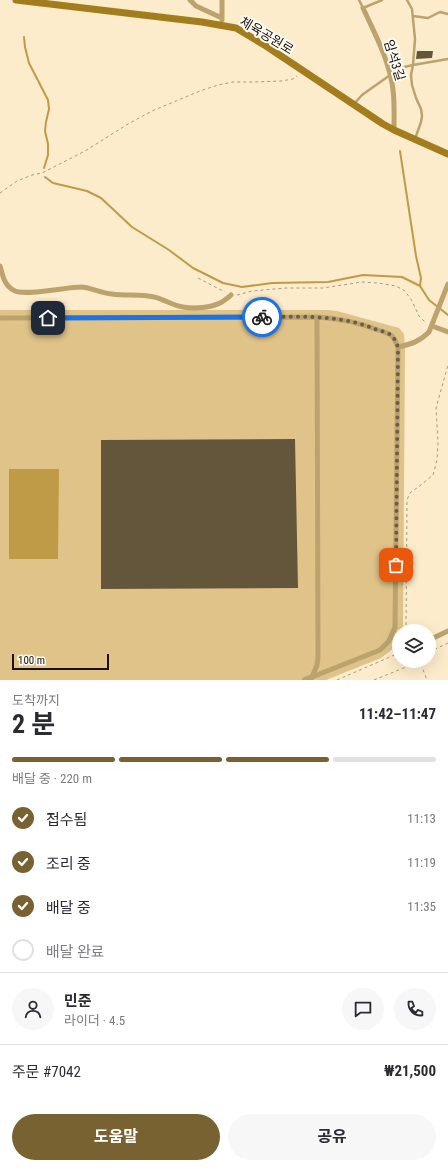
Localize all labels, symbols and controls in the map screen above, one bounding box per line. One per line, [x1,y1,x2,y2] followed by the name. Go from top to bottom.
[237,14,296,57] street label: 체육공원로
[381,38,408,83] street label: 임석3길
[242,297,282,337] courier
[31,301,65,335] pin
[251,306,273,328] icon: bike
[37,307,59,329] icon: home
[379,548,413,582] pin
[385,554,407,576] icon: bag
[392,624,436,668] map controls
[392,624,436,668] button: layers
[12,652,109,671] scale bar
[18,654,45,667] text: 100 m
[12,693,60,708] text: 도착까지
[359,705,436,723] text: 11:42–11:47
[12,709,55,739] text: 2 분
[12,771,92,786] text: 배달 중 · 220 m
[12,807,34,829] icon: check
[46,811,87,829] text: 접수됨
[407,811,436,826] text: 11:13
[12,851,34,873] icon: check
[46,855,91,873] text: 조리 중
[407,855,436,870] text: 11:19
[12,895,34,917] icon: check
[46,899,91,917] text: 배달 중
[407,899,436,914] text: 11:35
[46,943,105,961] text: 배달 완료
[12,988,54,1030] button: person
[342,988,384,1030] button: chat
[394,988,436,1030] button: phone
[64,992,92,1010] text: 민준
[64,1013,125,1028] text: 라이더 · 4.5
[384,1062,436,1080] text: ₩21,500
[12,1063,81,1081] text: 주문 #7042
[12,1114,220,1160] button: 도움말
[228,1114,436,1160] button: 공유

